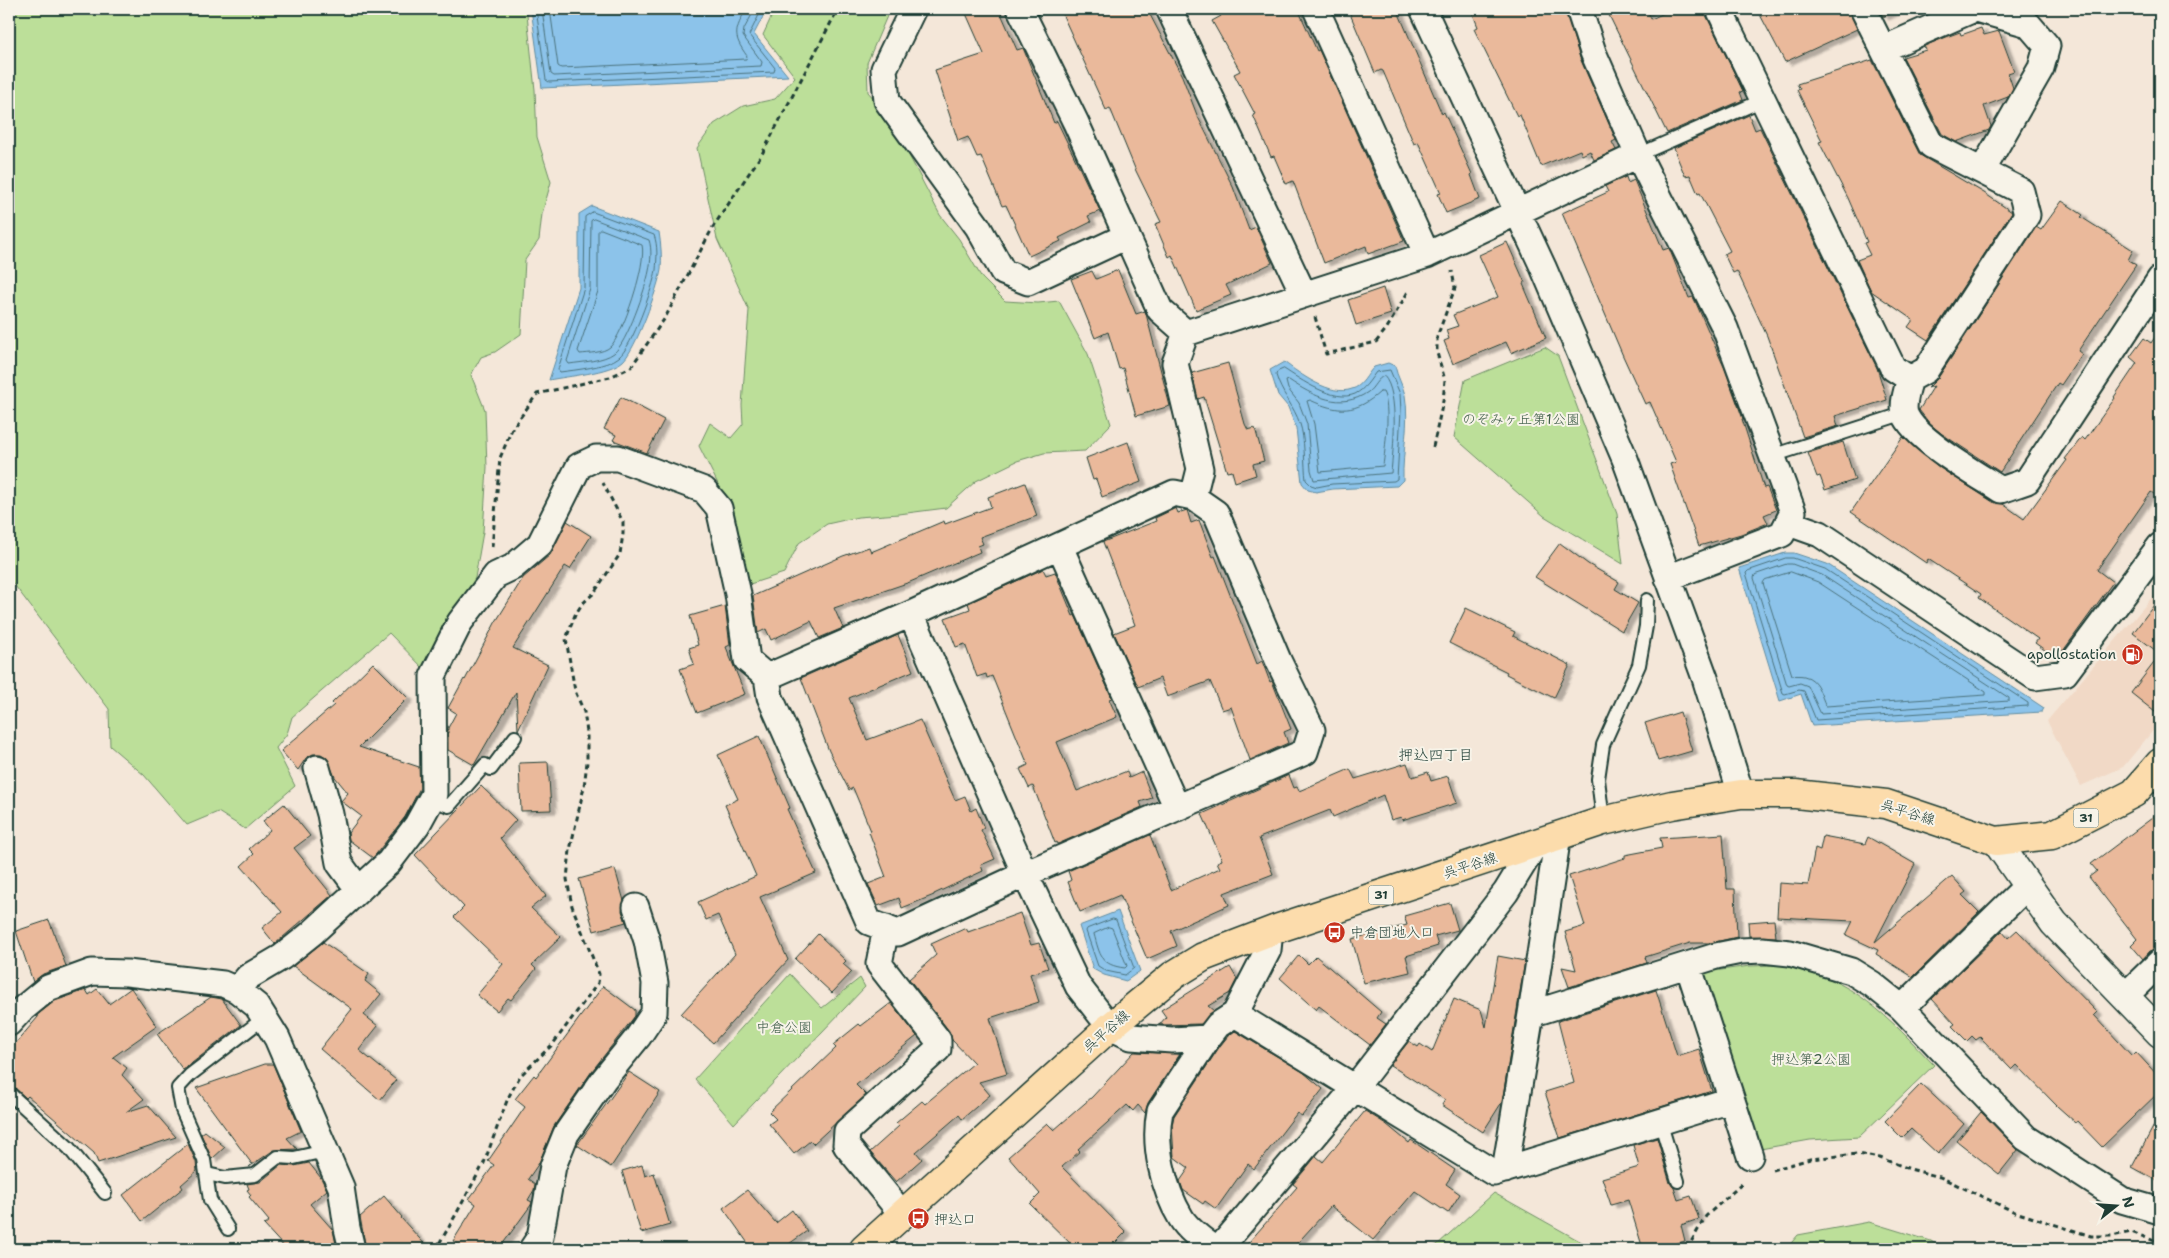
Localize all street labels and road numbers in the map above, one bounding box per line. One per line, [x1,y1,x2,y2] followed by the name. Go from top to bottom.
[1879,795,1937,829] street label: 呉平谷線
[2074,808,2098,828] road number: 31
[1441,848,1499,882] street label: 呉平谷線
[1368,886,1394,904] road number: 31
[1079,1006,1133,1056] street label: 呉平谷線

